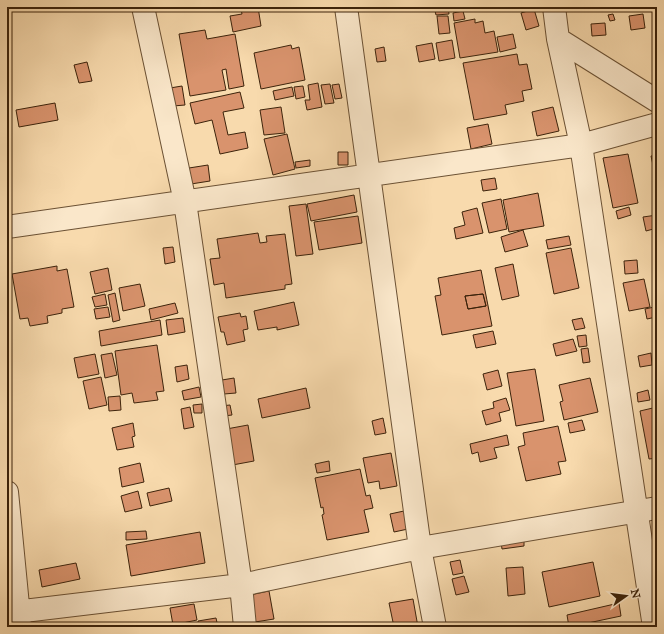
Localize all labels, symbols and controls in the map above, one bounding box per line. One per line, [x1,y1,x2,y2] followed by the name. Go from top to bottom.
[606,576,646,616] north arrow
[628,588,643,600] text: N

